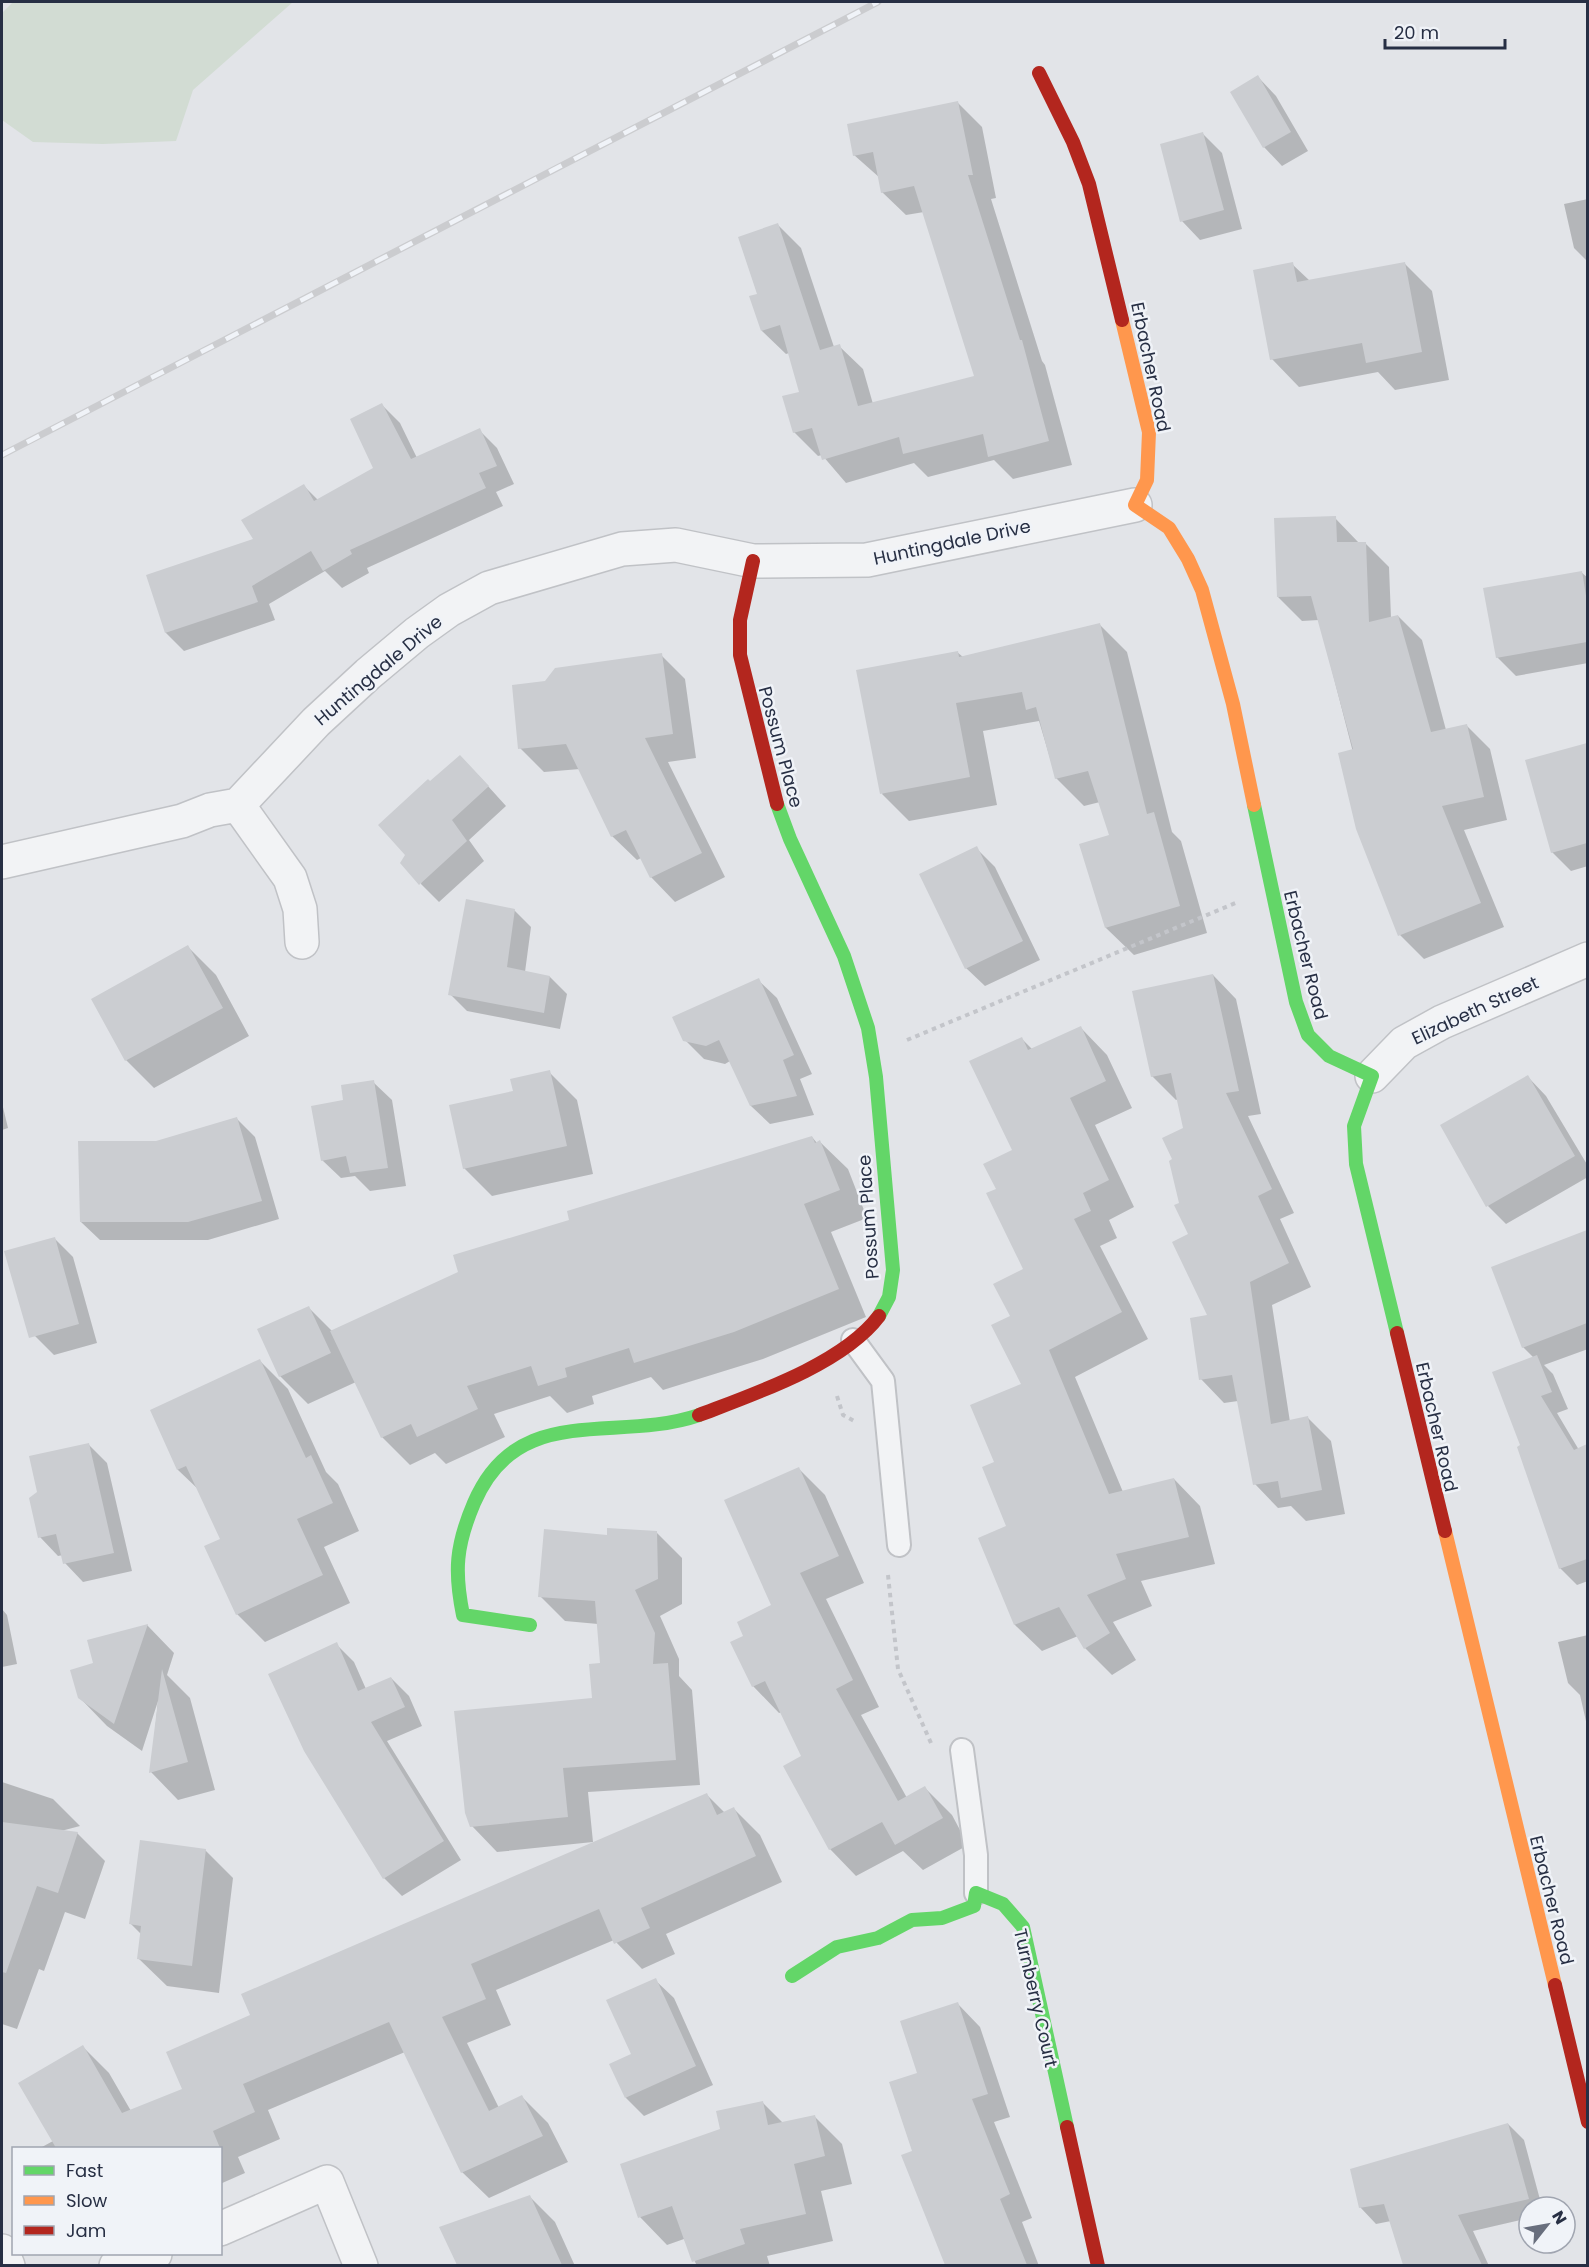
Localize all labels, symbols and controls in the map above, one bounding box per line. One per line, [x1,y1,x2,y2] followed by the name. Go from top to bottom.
[1385,12,1505,50] scale bar
[1394,20,1439,45] text: 20 m
[1125,300,1177,434] street label: Erbacher Road
[871,513,1033,571] street label: Huntingdale Drive
[309,609,447,731] street label: Huntingdale Drive
[753,684,809,810] street label: Possum Place
[1278,888,1334,1022] street label: Erbacher Road
[1407,970,1543,1050] street label: Elizabeth Street
[851,1154,885,1280] street label: Possum Place
[1410,1360,1464,1494] street label: Erbacher Road
[1524,1833,1580,1967] street label: Erbacher Road
[1008,1926,1064,2070] street label: Turnberry Court
[12,2147,222,2255] legend
[66,2158,103,2183] text: Fast
[66,2188,108,2213] text: Slow
[1517,2195,1577,2255] north arrow
[1546,2206,1572,2229] text: N
[66,2218,106,2243] text: Jam

